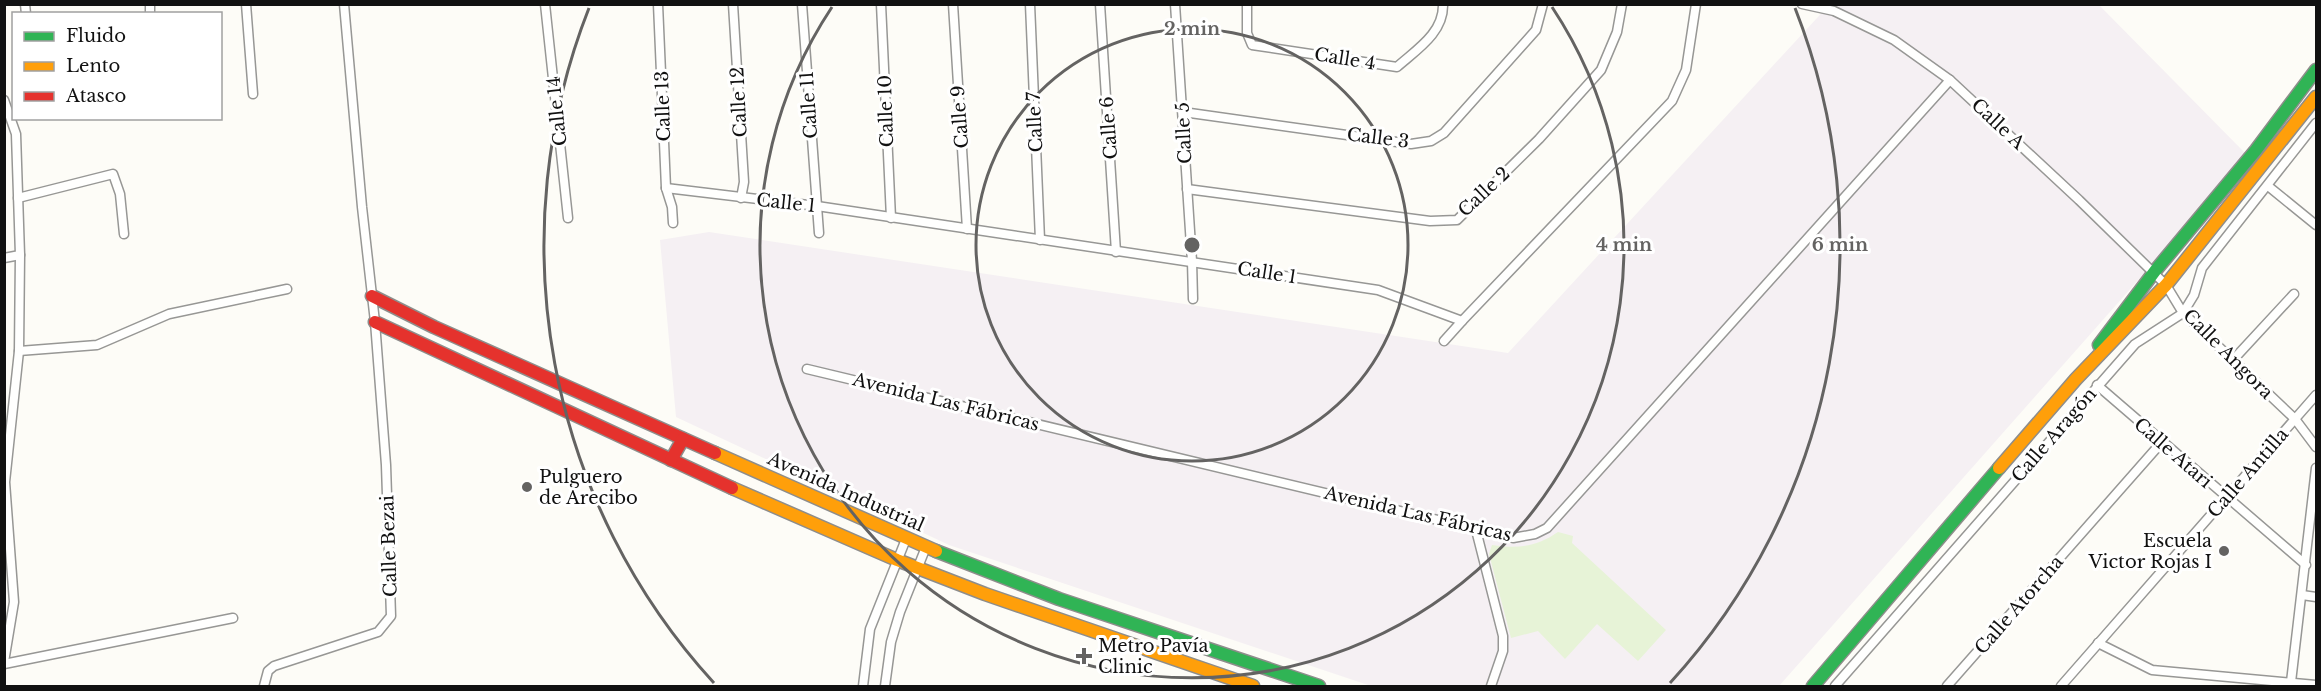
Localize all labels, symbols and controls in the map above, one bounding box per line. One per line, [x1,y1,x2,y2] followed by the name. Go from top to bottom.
[12,12,222,120] legend
[1164,18,1220,40] text: 2 min
[66,25,126,47] text: Fluido
[1313,43,1377,75] street label: Calle 4
[66,55,120,77] text: Lento
[726,66,752,138] street label: Calle 12
[651,70,675,142] street label: Calle 13
[796,70,822,140] street label: Calle 11
[874,74,898,148] street label: Calle 10
[542,75,572,147] street label: Calle 14
[65,85,126,107] text: Atasco
[947,85,973,149] street label: Calle 9
[1022,90,1048,153] street label: Calle 7
[1967,94,2030,155] street label: Calle A
[1096,96,1122,160] street label: Calle 6
[1171,102,1197,164] street label: Calle 5
[1346,123,1410,153] street label: Calle 3
[1454,163,1514,221] street label: Calle 2
[755,189,817,217] street label: Calle 1
[1596,234,1652,256] text: 4 min
[1812,234,1868,256] text: 6 min
[1182,235,1202,255] centre of rings
[1236,257,1298,289] street label: Calle 1
[2178,304,2278,404] street label: Calle Angora
[849,368,1042,436] street label: Avenida Las Fábricas
[2007,383,2101,487] street label: Calle Aragón
[2129,413,2217,493] street label: Calle Atari
[2203,424,2293,522] street label: Calle Antilla
[763,447,928,536] street label: Avenida Industrial
[539,466,638,509] place label: Pulguero de Arecibo
[520,480,534,494] marker: Pulguero de Arecibo
[1321,482,1514,546] street label: Avenida Las Fábricas
[376,495,402,597] street label: Calle Bezai
[2087,530,2212,573] place label: Escuela Victor Rojas I
[2217,544,2231,558] marker: Escuela Victor Rojas I
[1970,551,2068,659] street label: Calle Atorcha
[1098,635,1208,678] place label: Metro Pavía Clinic
[1075,647,1093,665] marker: Metro Pavía Clinic

